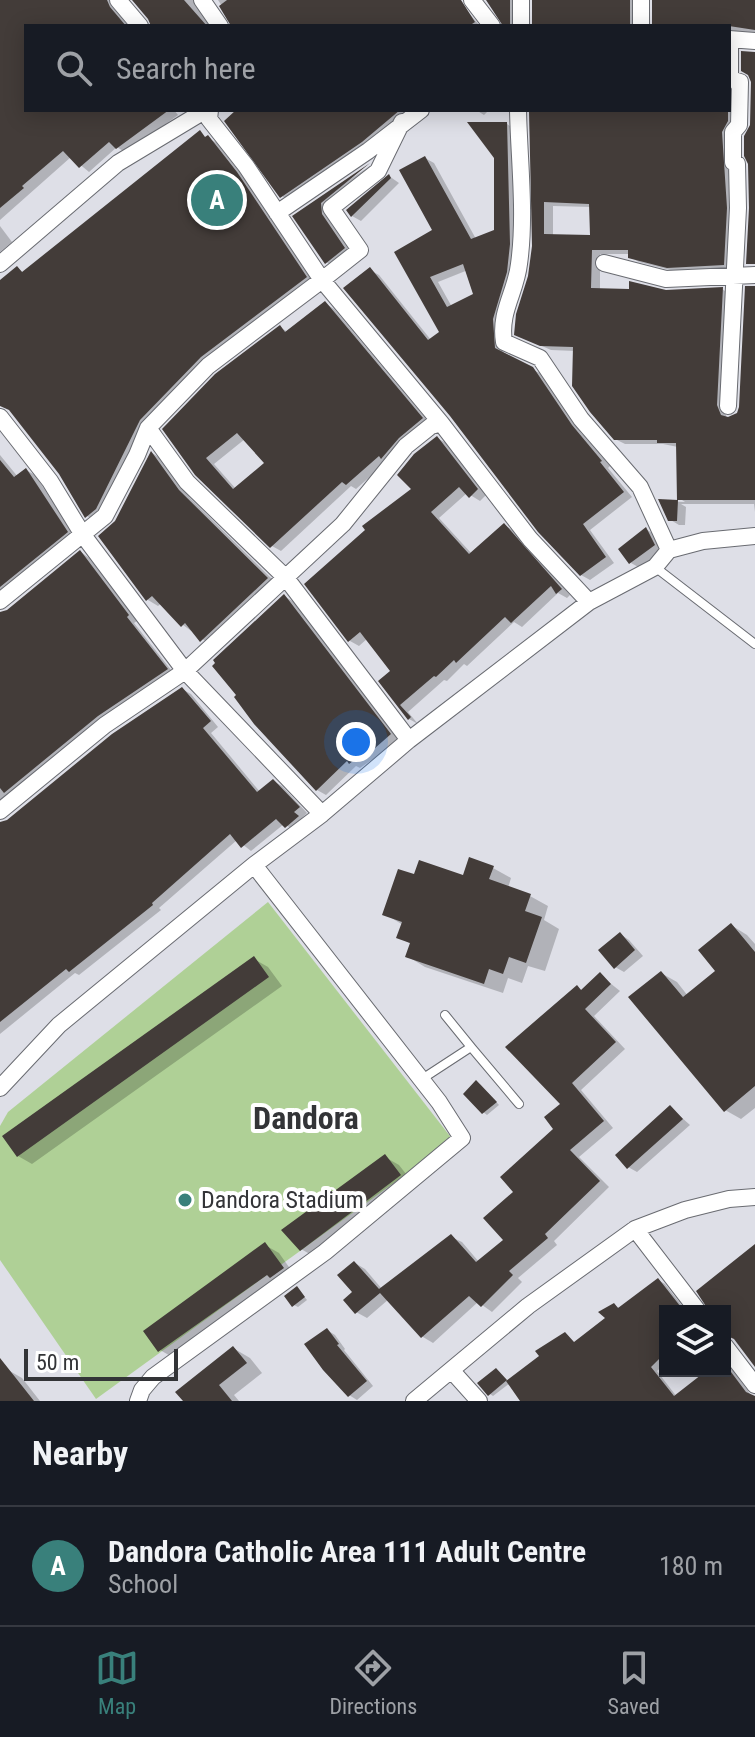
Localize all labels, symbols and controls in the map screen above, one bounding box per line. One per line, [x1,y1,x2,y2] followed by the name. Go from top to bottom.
[24,24,731,112] search box
[52,46,96,90] icon: search
[116,51,256,86] text: Search here
[191,170,243,230] pin: A
[336,722,376,762] your location
[253,1099,359,1137] district label: Dandora
[201,1186,364,1214] place label: Dandora Stadium
[176,1191,194,1209] marker: Dandora Stadium
[659,1305,731,1377] map controls
[659,1305,731,1377] button: layers
[24,1345,178,1381] scale bar
[36,1350,79,1375] text: 50 m
[32,1433,128,1473] text: Nearby
[108,1534,586,1569] text: Dandora Catholic Area 111 Adult Centre
[50,1551,66,1581] text: A
[659,1551,723,1581] text: 180 m
[108,1569,178,1599] text: School
[95,1646,139,1719] tab: Map
[329,1646,417,1719] tab: Directions
[608,1646,660,1719] tab: Saved

